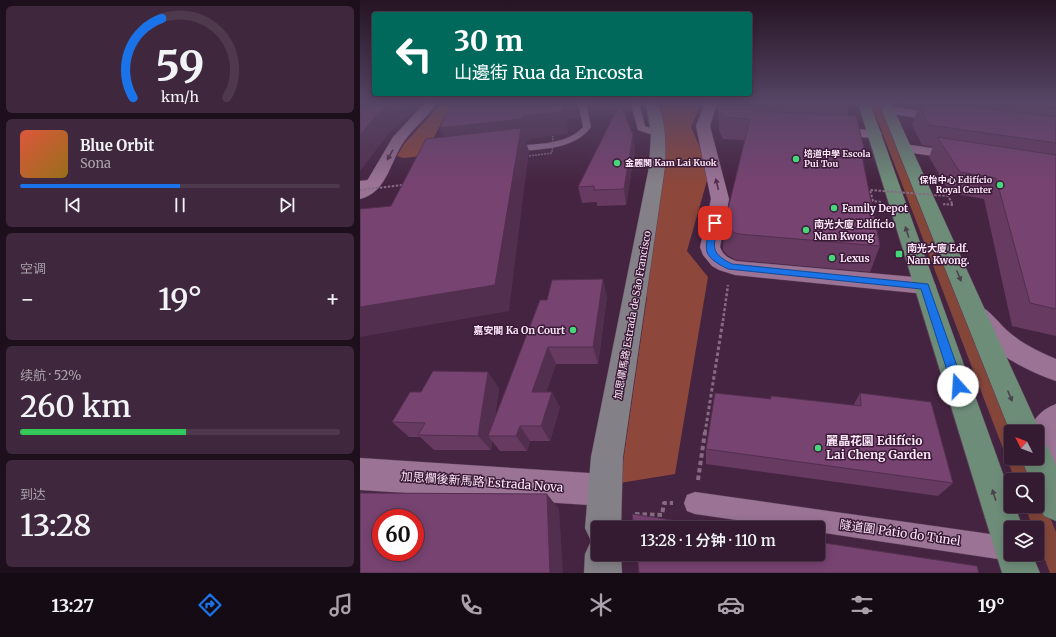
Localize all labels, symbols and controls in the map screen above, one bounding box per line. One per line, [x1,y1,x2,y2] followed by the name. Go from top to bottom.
[454,23,523,59] text: 30 m
[388,28,440,80] icon: left
[156,40,204,92] text: 59
[454,61,643,84] text: 山邊街 Rua da Encosta
[161,87,199,105] text: km/h
[80,136,154,155] text: Blue Orbit
[804,148,871,169] place label: 培道中學 Escola Pui Tou
[387,149,393,161] one-way arrow
[791,154,801,164] marker: 培道中學 Escola Pui Tou
[80,155,111,172] text: Sona
[625,157,717,168] place label: 金麗閣 Kam Lai Kuok
[612,158,622,168] marker: 金麗閣 Kam Lai Kuok
[919,174,993,195] place label: 保怡中心 Edifício Royal Center
[713,178,719,190] one-way arrow
[995,180,1005,190] marker: 保怡中心 Edifício Royal Center
[62,194,84,216] icon: previous
[169,194,191,216] icon: pause
[276,194,298,216] icon: next
[842,202,908,215] place label: Family Depot
[829,203,839,213] marker: Family Depot
[698,206,732,240] pin
[704,212,726,234] icon: arrive
[814,218,894,243] place label: 南光大廈 Edifício Nam Kwong
[801,225,811,235] marker: 南光大廈 Edifício Nam Kwong
[904,226,910,238] one-way arrow
[611,230,654,400] street label: 加思欄馬路 Estrada de São Francisco
[907,242,970,267] place label: 南光大廈 Edf. Nam Kwong.
[894,249,904,259] marker: 南光大廈 Edf. Nam Kwong.
[840,252,870,265] place label: Lexus
[827,253,837,263] marker: Lexus
[20,260,46,277] text: 空调
[956,270,962,282] one-way arrow
[158,280,202,318] text: 19°
[20,285,35,313] text: −
[325,285,340,313] text: +
[473,324,565,337] place label: 嘉安閣 Ka On Court
[568,325,578,335] marker: 嘉安閣 Ka On Court
[937,365,979,407] position arrow
[20,367,81,384] text: 续航 · 52%
[20,387,131,425] text: 260 km
[1007,390,1013,401] one-way arrow
[1004,425,1044,465] north arrow
[1004,425,1044,561] map controls
[826,433,931,462] place label: 麗晶花園 Edifício Lai Cheng Garden
[813,443,823,453] marker: 麗晶花園 Edifício Lai Cheng Garden
[400,468,564,495] street label: 加思欄後新馬路 Estrada Nova
[1004,473,1044,513] button: search
[20,486,46,503] text: 到达
[991,489,997,501] one-way arrow
[20,506,92,544] text: 13:28
[372,509,424,561] speed limit sign: 60
[839,517,962,548] street label: 隧道圍 Pátio do Túnel
[1004,521,1044,561] button: layers
[640,531,776,550] text: 13:28 · 1 分钟 · 110 m
[196,591,224,619] icon: directions
[327,591,355,619] icon: music
[457,591,485,619] icon: phone
[587,591,615,619] icon: climate
[717,591,745,619] icon: car
[848,591,876,619] icon: filters
[51,594,94,617] text: 13:27
[978,594,1005,617] text: 19°

